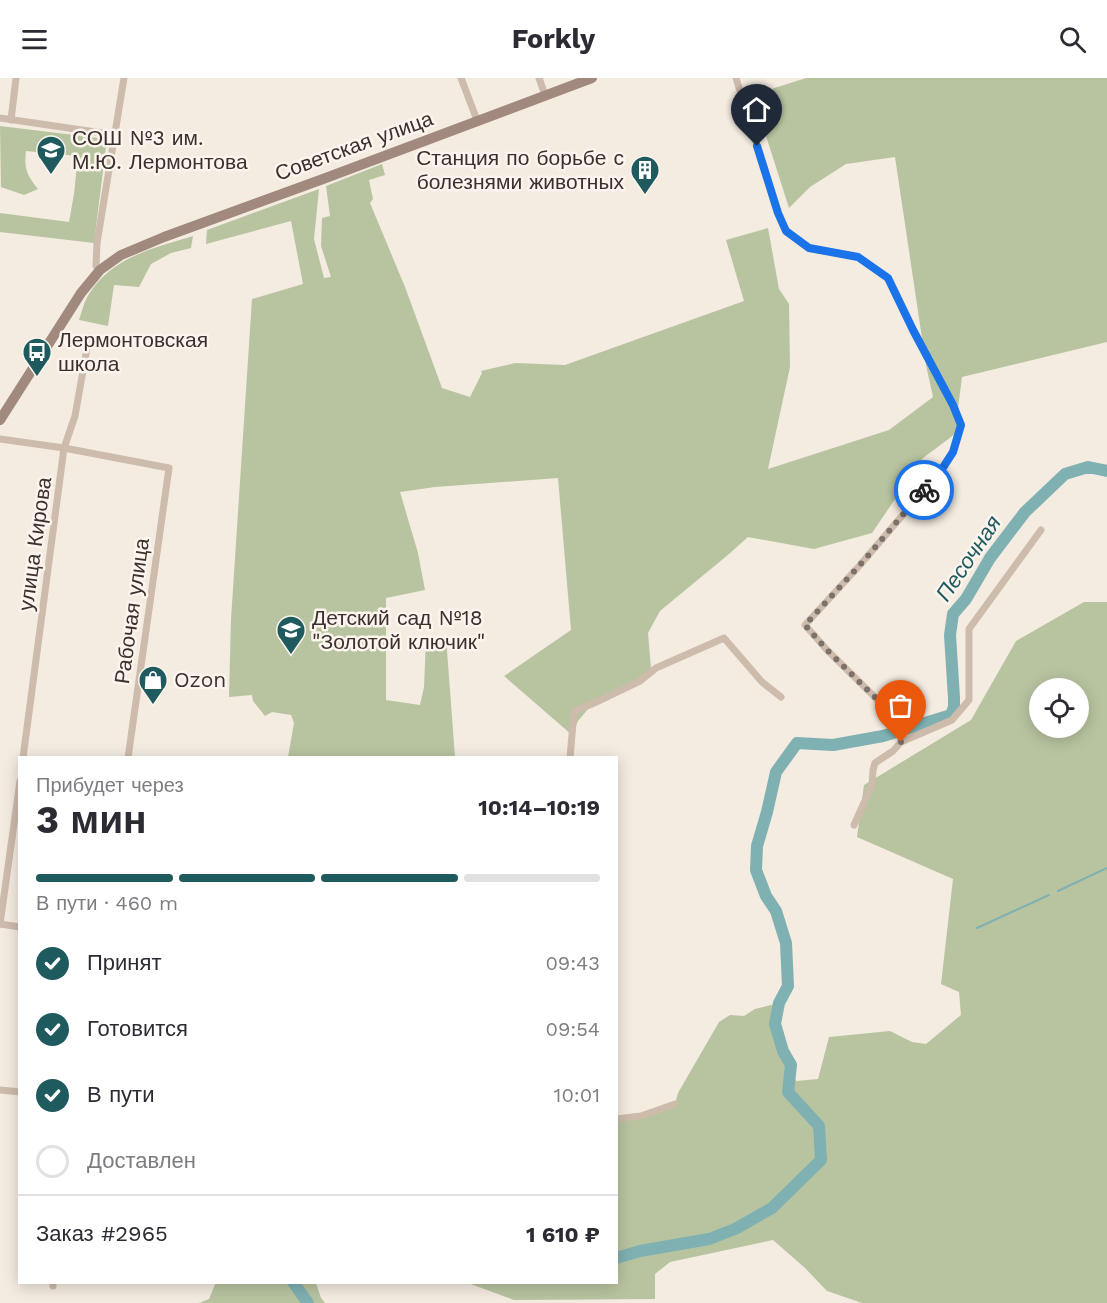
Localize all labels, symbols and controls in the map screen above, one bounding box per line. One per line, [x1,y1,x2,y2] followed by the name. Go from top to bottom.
[18,23,51,56] icon: menu
[512,23,595,55] text: Forkly
[1056,23,1089,56] icon: search
[731,84,782,146] pin
[740,93,773,126] icon: home
[271,105,436,186] street label: Советская улица
[72,125,248,174] place label: СОШ №3 им. М.Ю. Лермонтова
[35,134,67,176] school or university icon: СОШ №3 им. М.Ю. Лермонтова
[416,145,624,194] place label: Станция по борьбе с болезнями животных
[629,154,661,196] building icon: Станция по борьбе с болезнями животных
[58,327,208,376] place label: Лермонтовская школа
[21,336,53,378] bus stop icon: Лермонтовская школа
[894,460,954,520] courier
[908,474,941,507] icon: bike
[13,475,56,612] street label: улица Кирова
[931,511,1006,606] water label: Песочная
[109,536,154,686] street label: Рабочая улица
[312,605,485,654] place label: Детский сад №18 "Золотой ключик"
[275,614,307,656] school or university icon: Детский сад №18 "Золотой ключик"
[137,664,169,706] shop icon: Ozon
[174,667,226,692] place label: Ozon
[1029,678,1089,738] map controls
[1029,678,1089,738] button: locate
[875,680,926,742] pin
[884,689,917,722] icon: bag
[36,773,184,797] text: Прибудет через
[478,795,600,820] text: 10:14–10:19
[36,797,147,842] text: 3 мин
[36,891,178,915] text: В пути · 460 m
[36,947,69,980] icon: check
[87,950,161,975] text: Принят
[545,951,600,975] text: 09:43
[36,1013,69,1046] icon: check
[87,1016,188,1041] text: Готовится
[545,1017,600,1041] text: 09:54
[36,1079,69,1112] icon: check
[87,1082,154,1107] text: В пути
[554,1083,600,1107] text: 10:01
[87,1148,196,1173] text: Доставлен
[36,1221,168,1246] text: Заказ #2965
[526,1222,600,1247] text: 1 610 ₽

